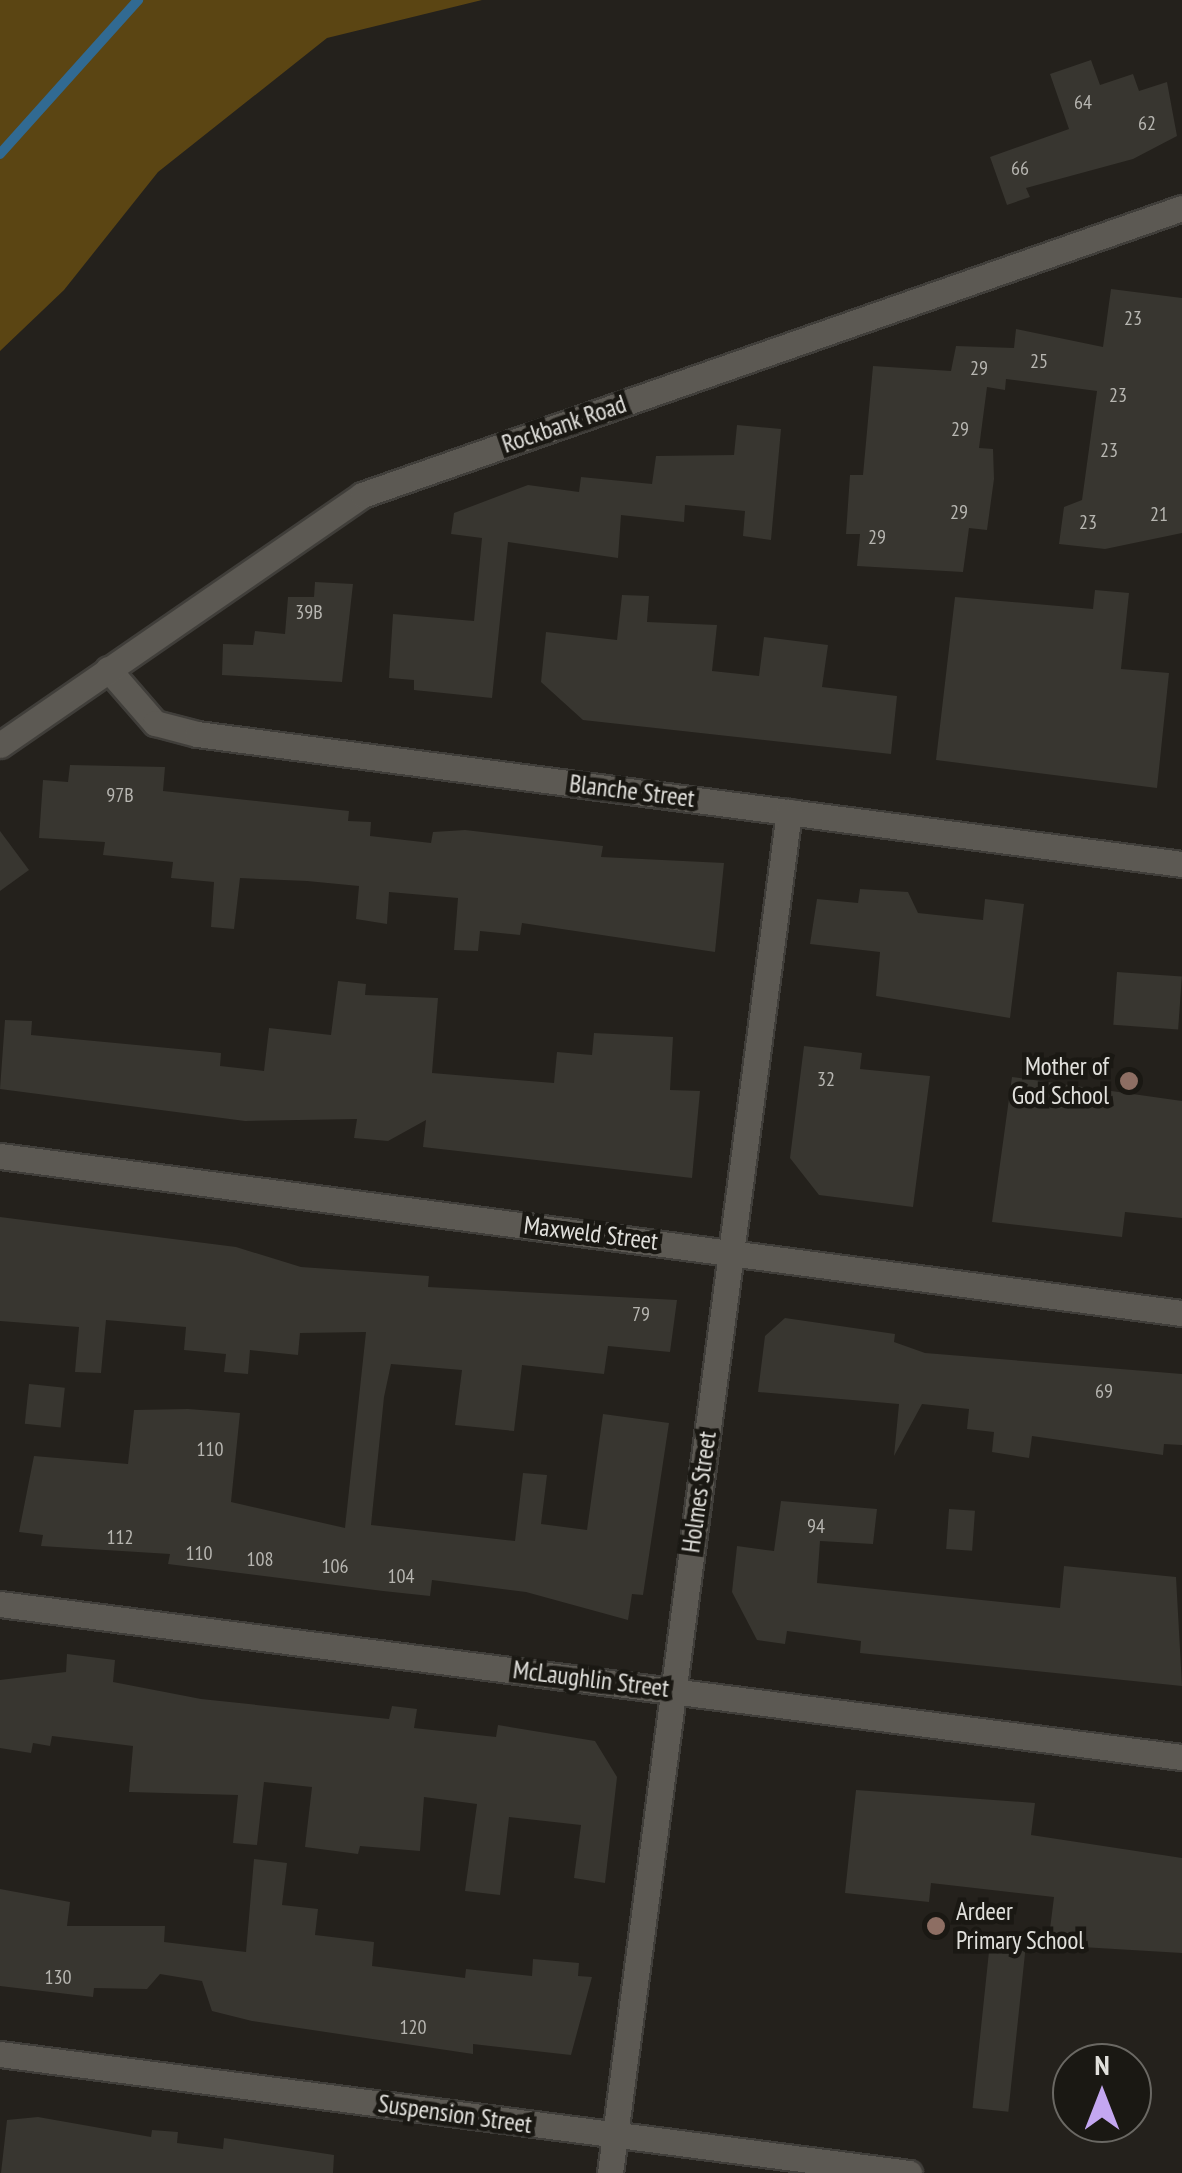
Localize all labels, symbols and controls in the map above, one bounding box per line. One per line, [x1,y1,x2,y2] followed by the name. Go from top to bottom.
[1074,90,1092,114] house number: 64
[1138,111,1156,135] house number: 62
[1011,156,1029,180] house number: 66
[1124,306,1142,330] house number: 23
[1030,349,1048,373] house number: 25
[970,356,988,380] house number: 29
[1109,383,1127,407] house number: 23
[498,389,630,459] street label: Rockbank Road
[951,417,969,441] house number: 29
[1100,438,1118,462] house number: 23
[950,500,968,524] house number: 29
[1150,502,1168,526] house number: 21
[1079,510,1097,534] house number: 23
[868,525,886,549] house number: 29
[295,600,323,624] house number: 39B
[568,768,696,814] street label: Blanche Street
[106,783,134,807] house number: 97B
[1012,1052,1109,1111] place label: Mother of God School
[817,1067,835,1091] house number: 32
[1118,1070,1140,1092] marker: Mother of God School
[522,1210,660,1256] street label: Maxweld Street
[632,1302,650,1326] house number: 79
[1095,1379,1113,1403] house number: 69
[676,1429,722,1555] street label: Holmes Street
[197,1437,223,1461] house number: 110
[807,1514,825,1538] house number: 94
[107,1525,133,1549] house number: 112
[186,1541,212,1565] house number: 110
[247,1547,273,1571] house number: 108
[322,1554,348,1578] house number: 106
[388,1564,414,1588] house number: 104
[511,1655,671,1703] street label: McLaughlin Street
[956,1897,1085,1956] place label: Ardeer Primary School
[925,1915,947,1937] marker: Ardeer Primary School
[45,1965,71,1989] house number: 130
[400,2015,426,2039] house number: 120
[1052,2043,1152,2143] north arrow
[1094,2046,1110,2083] text: N
[376,2088,534,2140] street label: Suspension Street

